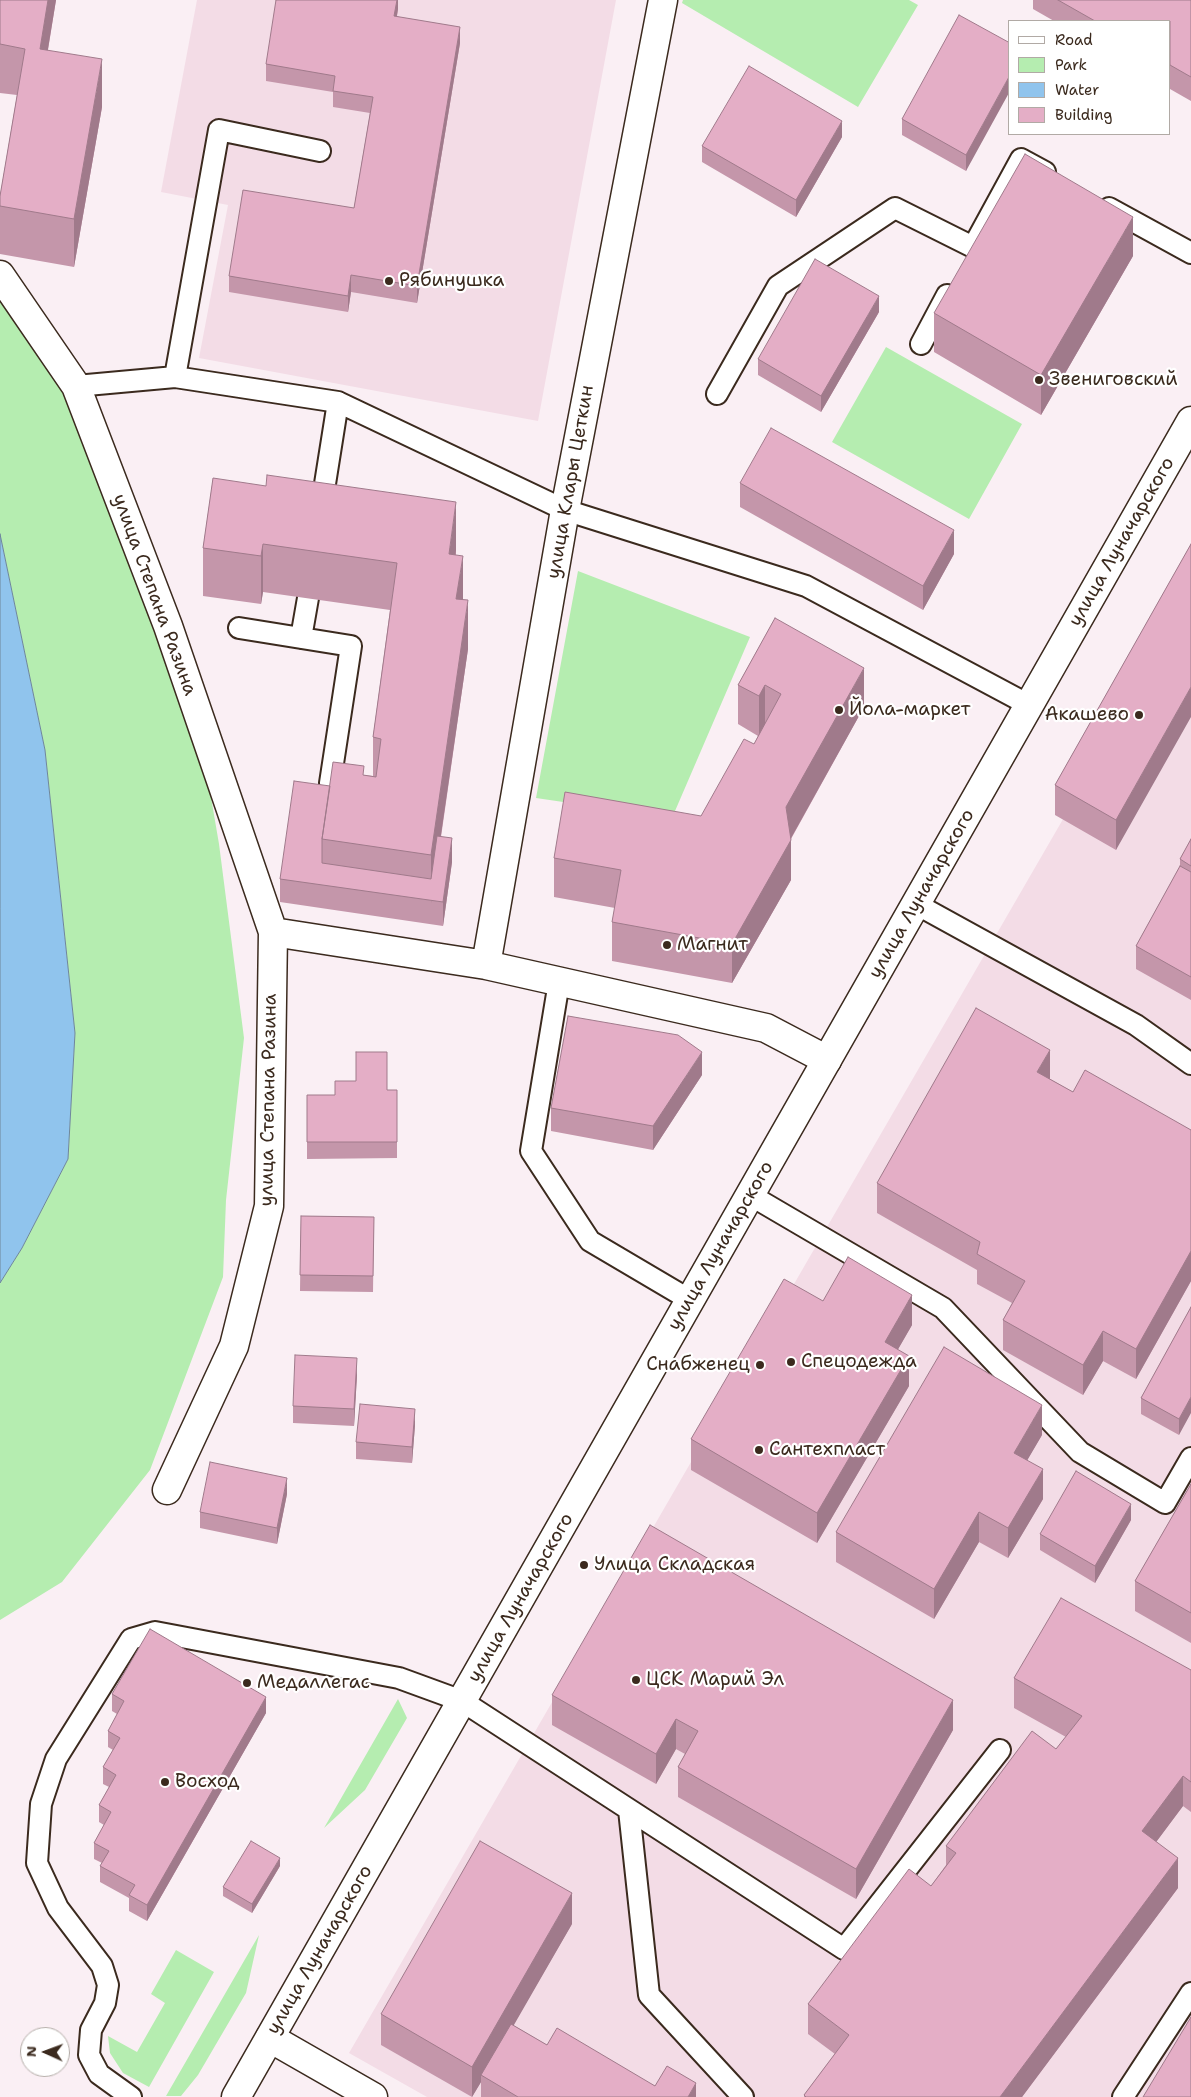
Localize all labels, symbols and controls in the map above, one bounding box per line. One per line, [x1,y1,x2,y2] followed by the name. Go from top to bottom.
[1008,20,1171,135] legend
[1055,30,1093,50] text: Road
[1055,55,1087,75] text: Park
[1055,80,1099,100] text: Water
[1055,105,1112,125] text: Building
[399,270,504,292] place label: Рябинушка
[383,275,395,287] marker: Рябинушка
[1049,369,1178,391] place label: Звениговский
[1033,374,1045,386] marker: Звениговский
[543,383,599,581] street label: улица Клары Цеткин
[1064,453,1180,631] street label: улица Луначарского
[107,491,201,699] street label: улица Степана Разина
[849,699,970,721] place label: Йола-маркет
[833,704,845,716] marker: Йола-маркет
[1045,704,1129,726] place label: Акашево
[1133,709,1145,721] marker: Акашево
[864,805,980,983] street label: улица Луначарского
[677,934,748,956] place label: Магнит
[661,939,673,951] marker: Магнит
[256,993,282,1207] street label: улица Степана Разина
[663,1157,779,1335] street label: улица Луначарского
[801,1351,917,1373] place label: Спецодежда
[646,1354,750,1376] place label: Снабженец
[785,1356,797,1368] marker: Спецодежда
[754,1359,766,1371] marker: Снабженец
[769,1439,885,1461] place label: Сантехпласт
[753,1444,765,1456] marker: Сантехпласт
[463,1509,579,1687] street label: улица Луначарского
[594,1554,755,1576] place label: Улица Складская
[578,1559,590,1571] marker: Улица Складская
[646,1669,784,1691] place label: ЦСК Марий Эл
[257,1672,370,1694] place label: Медаллегас
[630,1674,642,1686] marker: ЦСК Марий Эл
[241,1677,253,1689] marker: Медаллегас
[175,1771,240,1793] place label: Восход
[159,1776,171,1788] marker: Восход
[262,1861,378,2039] street label: улица Луначарского
[20,2027,70,2077] north arrow
[22,2046,40,2057] text: N

